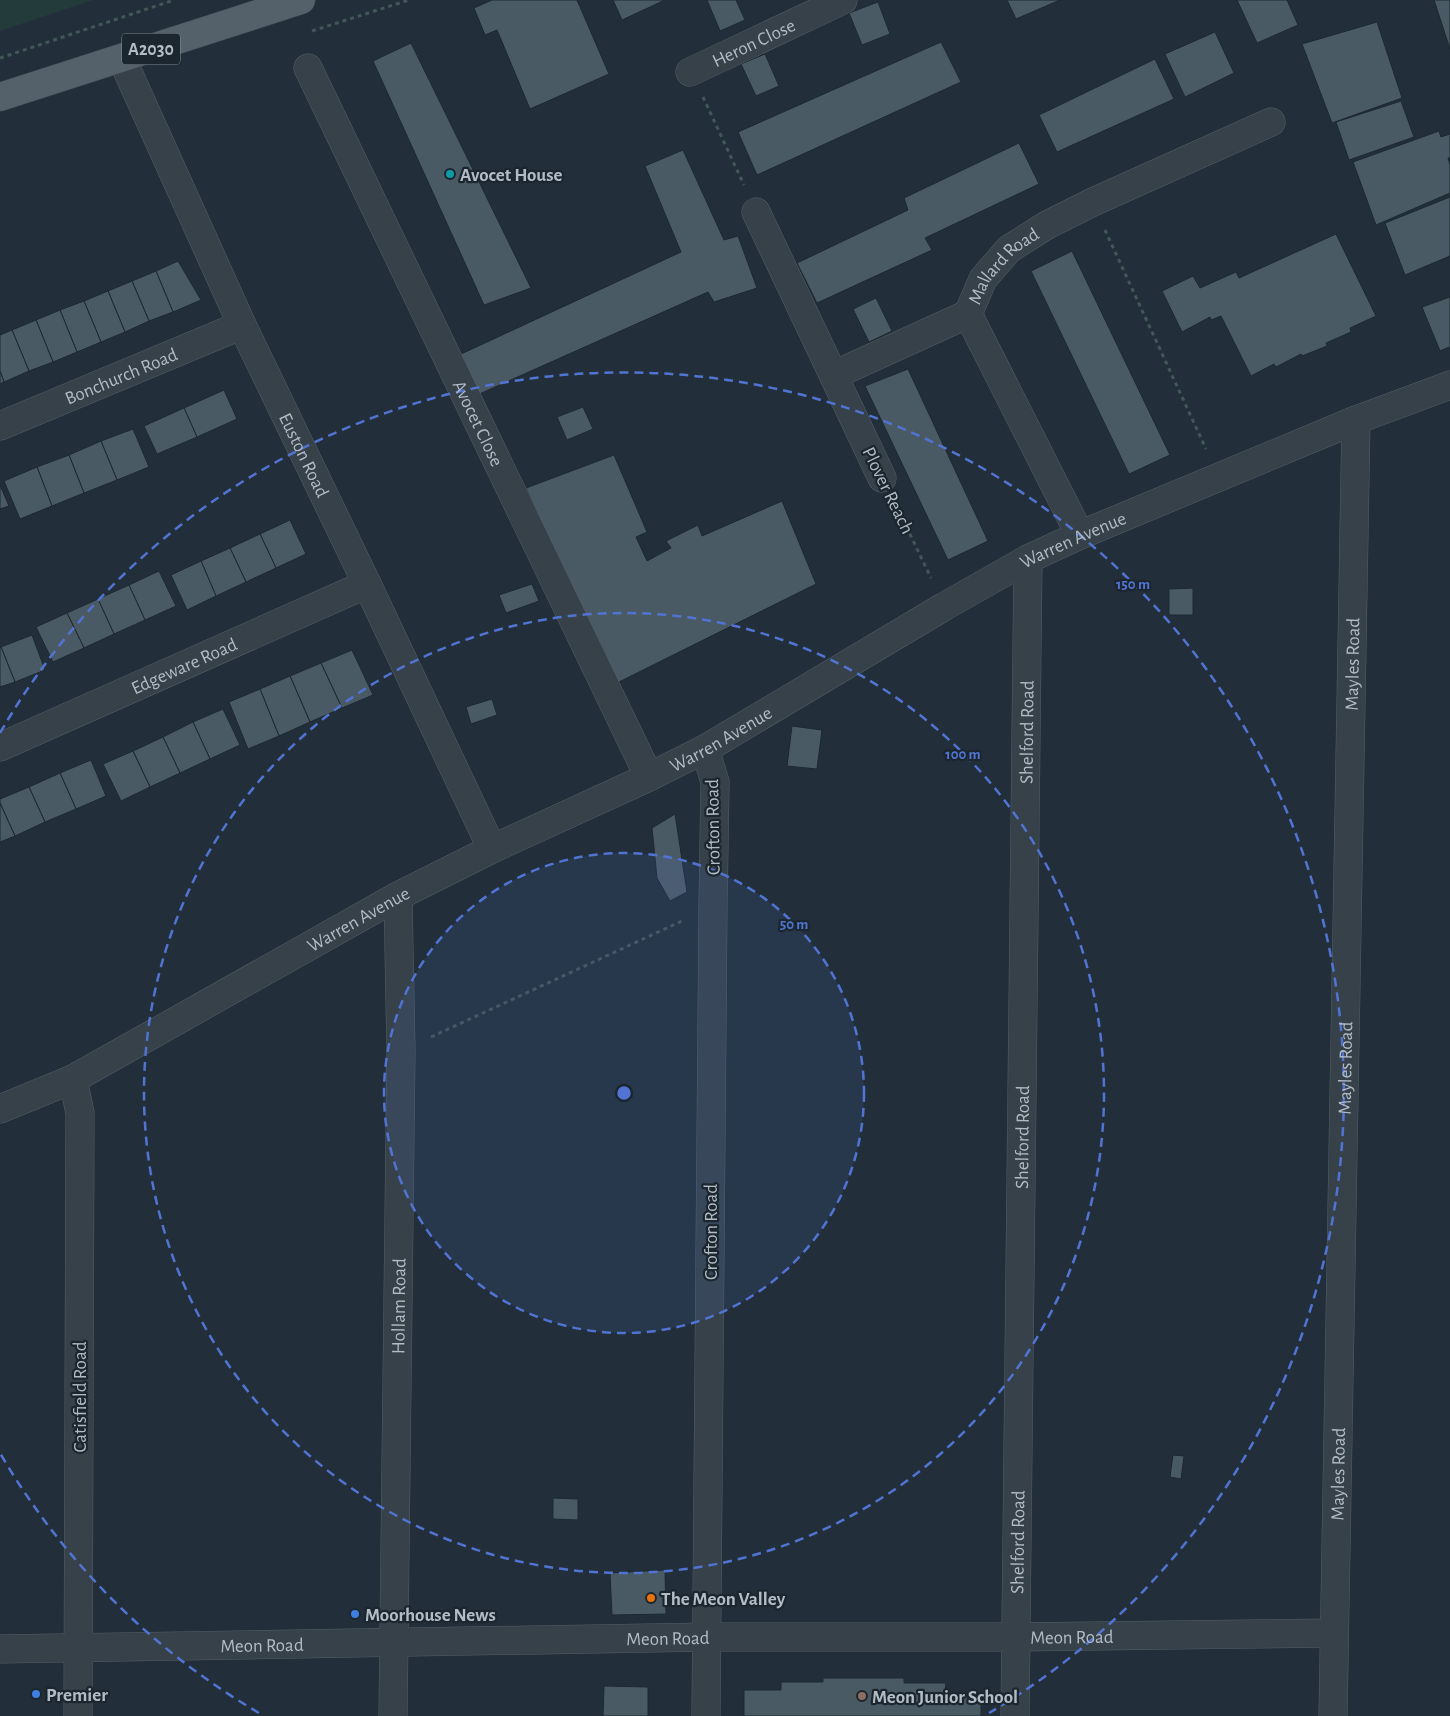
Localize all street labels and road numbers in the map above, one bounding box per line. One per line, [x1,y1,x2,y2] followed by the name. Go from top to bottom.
[710,16,798,71] street label: Heron Close
[122,34,180,64] road number: A2030
[965,225,1043,307] street label: Mallard Road
[62,345,181,409] street label: Bonchurch Road
[449,378,506,470] street label: Avocet Close
[275,410,332,501] street label: Euston Road
[859,444,917,537] street label: Plover Reach
[1017,509,1129,573] street label: Warren Avenue
[1343,617,1363,711] street label: Mayles Road
[129,635,240,699] street label: Edgeware Road
[1017,680,1038,784] street label: Shelford Road
[667,703,776,776] street label: Warren Avenue
[703,779,724,875] street label: Crofton Road
[304,884,413,956] street label: Warren Avenue
[1336,1021,1356,1115] street label: Mayles Road
[1013,1085,1033,1189] street label: Shelford Road
[702,1184,721,1280] street label: Crofton Road
[389,1258,410,1354] street label: Hollam Road
[71,1341,90,1453] street label: Catisfield Road
[1328,1427,1349,1521] street label: Mayles Road
[1008,1490,1029,1594] street label: Shelford Road
[1030,1628,1114,1648] street label: Meon Road
[626,1629,710,1649] street label: Meon Road
[220,1636,304,1656] street label: Meon Road

